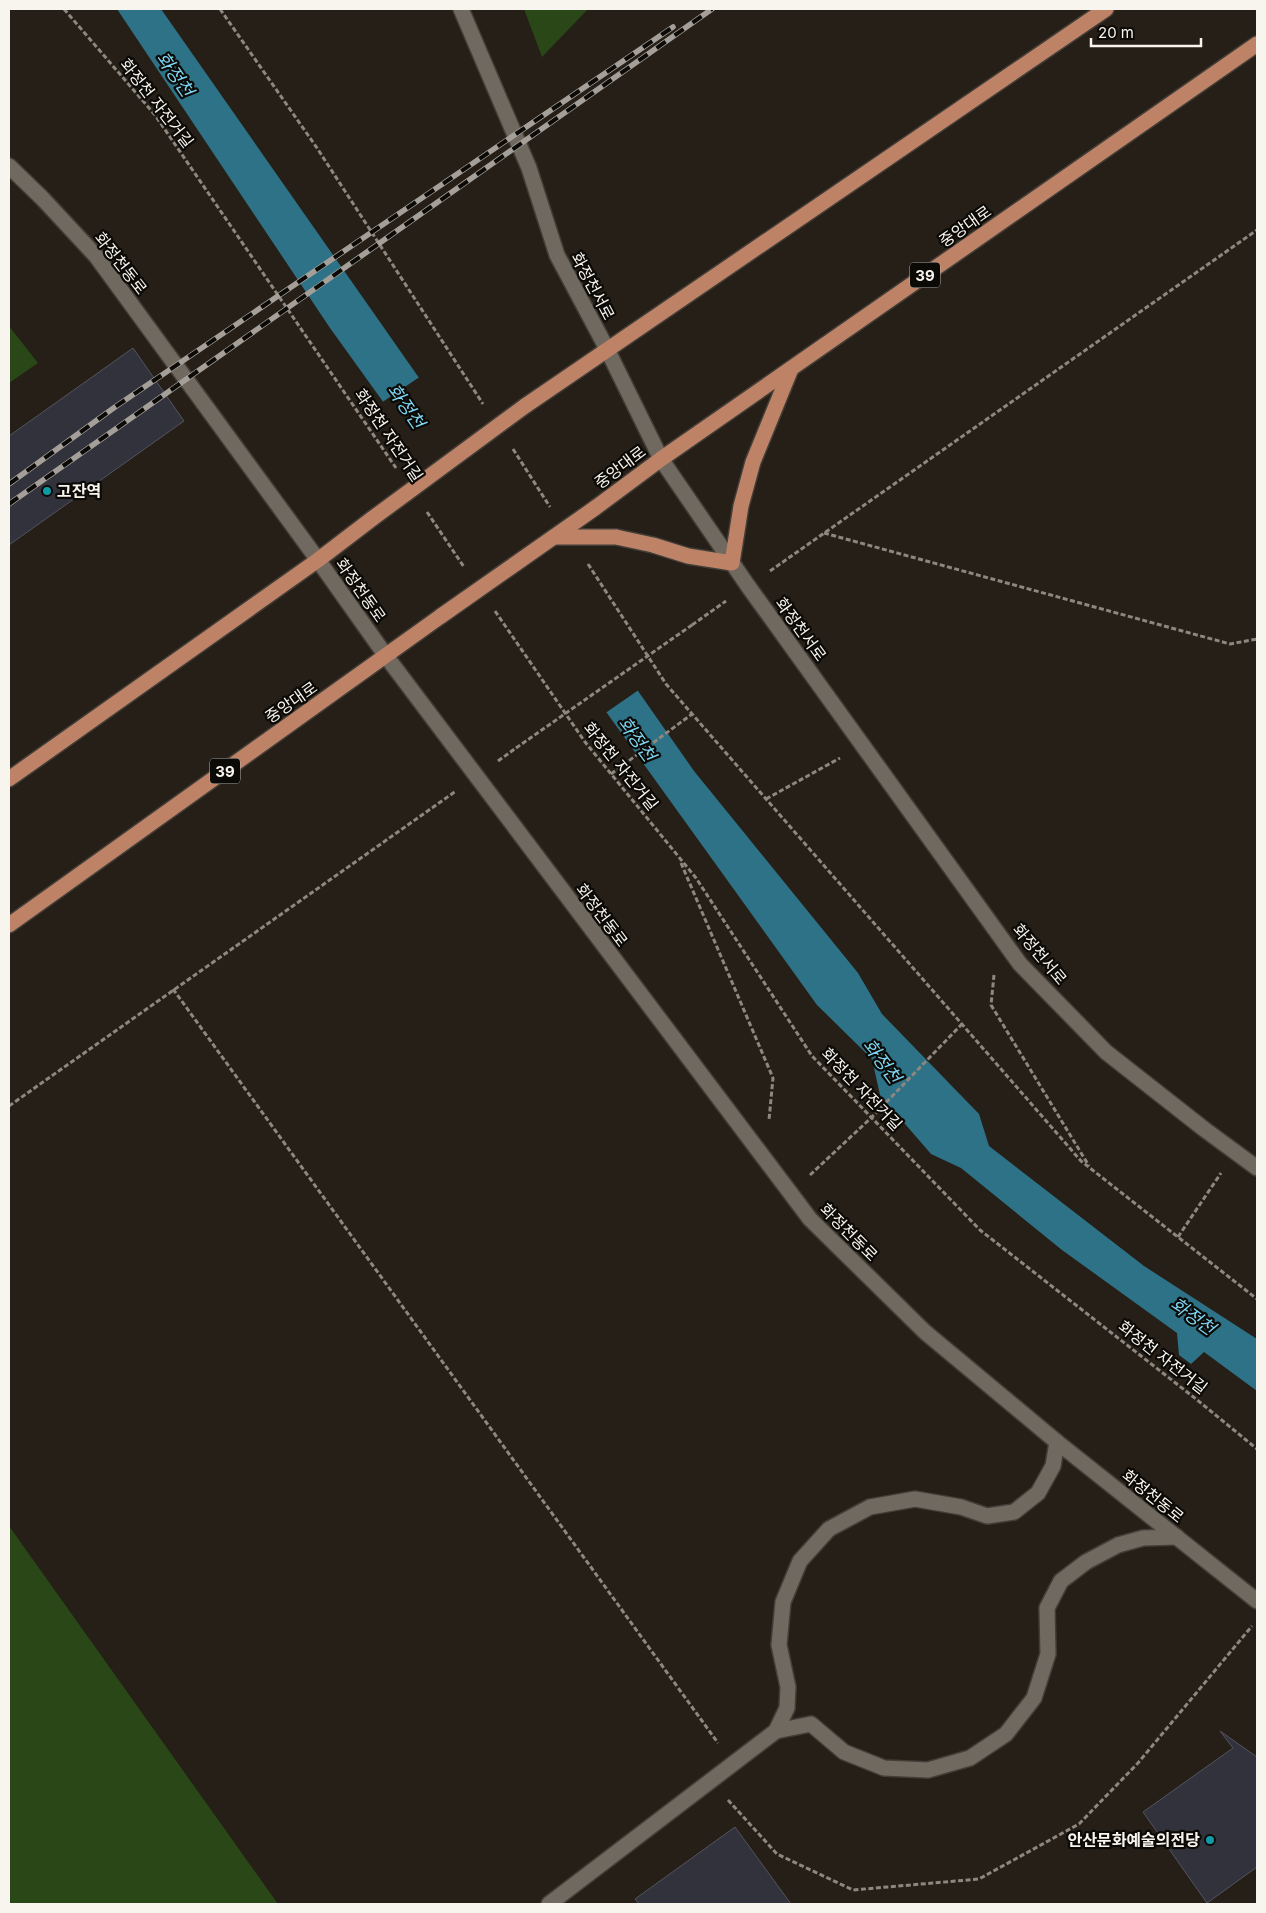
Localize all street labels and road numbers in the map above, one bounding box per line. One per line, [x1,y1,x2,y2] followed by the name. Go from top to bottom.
[116,54,198,152] street label: 화정천 자전거길
[935,201,995,251] street label: 중앙대로
[90,228,152,298] street label: 화정천동로
[567,249,619,323] street label: 화정천서로
[910,262,940,288] road number: 39
[351,385,427,485] street label: 화정천 자전거길
[590,441,650,493] street label: 중앙대로
[332,554,390,626] street label: 화정천동로
[771,593,831,665] street label: 화정천서로
[261,677,321,727] street label: 중앙대로
[579,718,663,814] street label: 화정천 자전거길
[210,758,240,784] road number: 39
[572,880,632,951] street label: 화정천동로
[1009,919,1071,989] street label: 화정천서로
[817,1043,907,1135] street label: 화정천 자전거길
[816,1199,882,1265] street label: 화정천동로
[1114,1316,1212,1398] street label: 화정천 자전거길
[1118,1465,1188,1527] street label: 화정천동로

